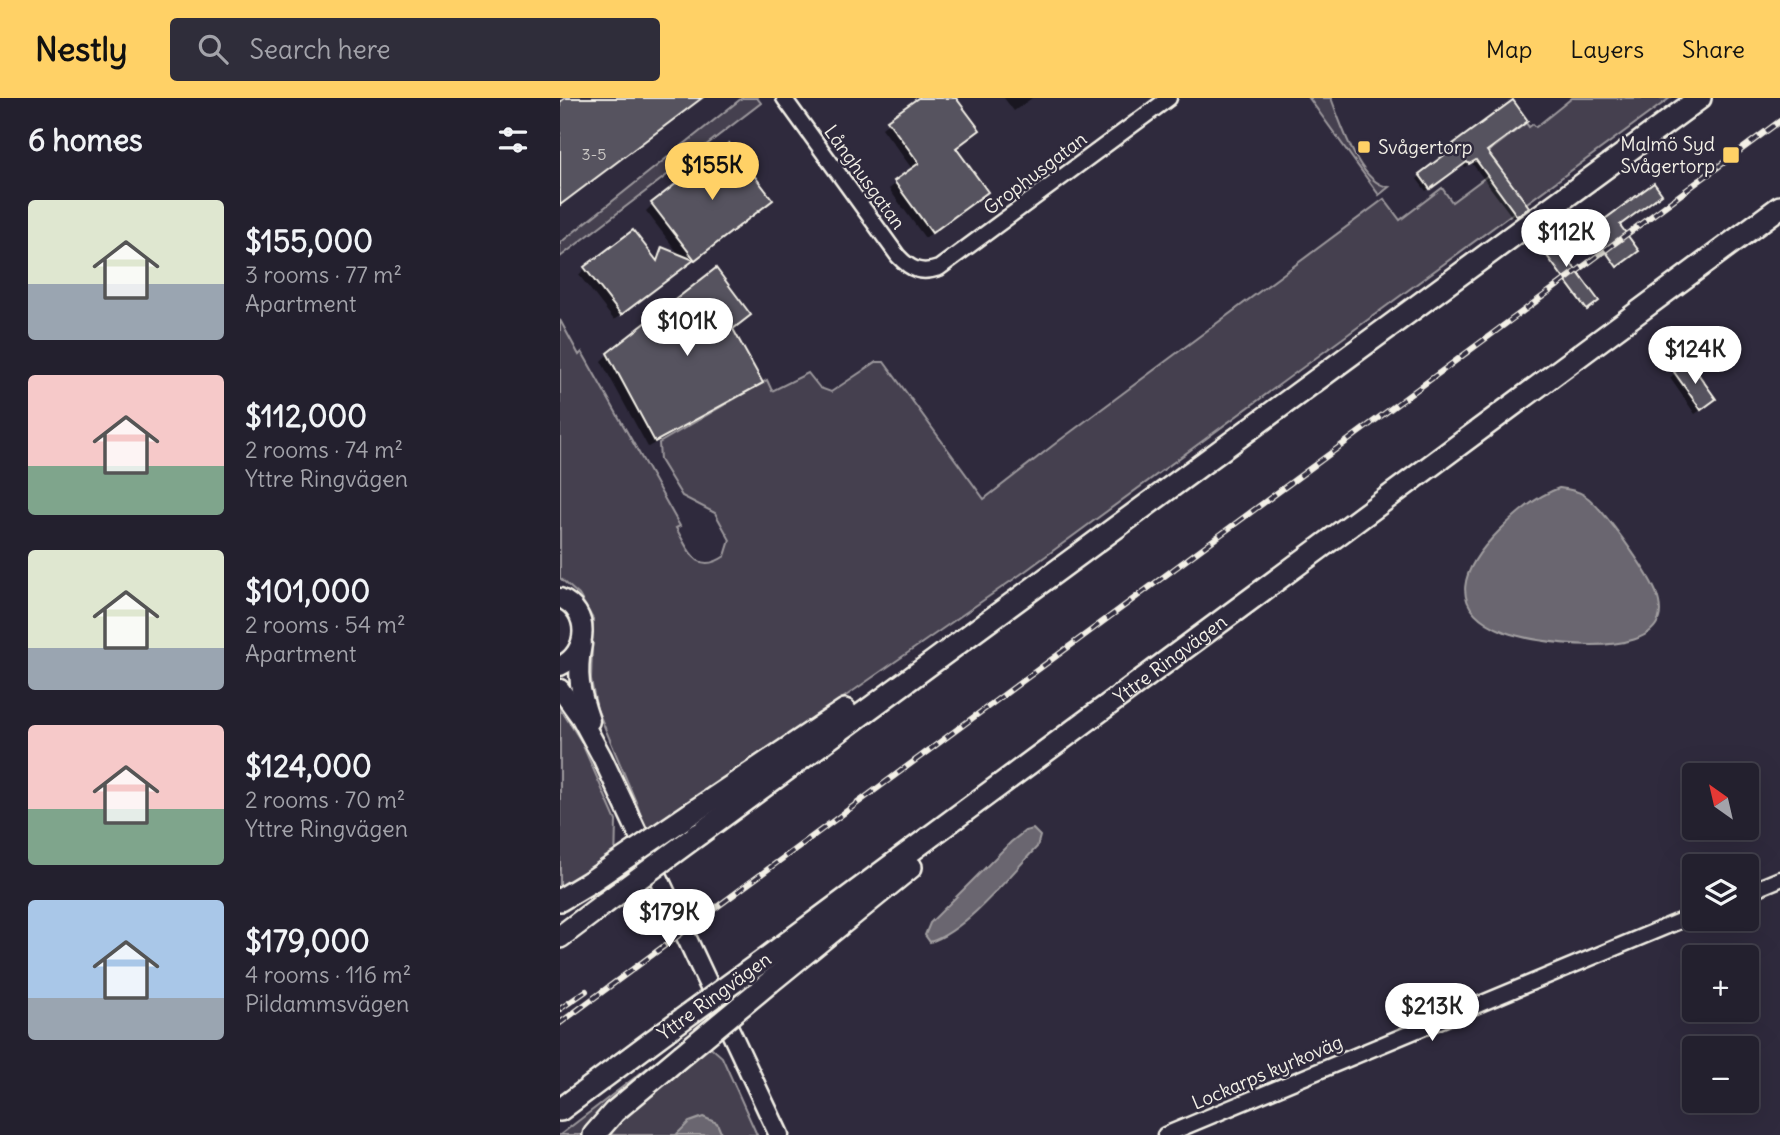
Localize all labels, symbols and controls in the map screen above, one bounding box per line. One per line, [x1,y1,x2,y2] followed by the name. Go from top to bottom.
[170,18,660,81] search box
[35,28,128,70] text: Nestly
[194,30,232,68] icon: search
[250,33,391,66] text: Search here
[1486,34,1532,64] text: Map
[1570,34,1644,64] text: Layers
[1682,34,1745,64] text: Share
[819,120,911,234] street label: Långhusgatan
[28,121,143,159] text: 6 homes
[494,121,532,159] icon: filters
[979,126,1091,220] street label: Grophusgatan
[1620,132,1715,178] place label: Malmö Syd Svågertorp
[1378,135,1472,159] place label: Svågertorp
[1356,139,1372,155] marker: Svågertorp
[663,142,761,202] pin: $155K
[581,144,607,164] house number: 3-5
[1721,145,1741,165] marker: Malmö Syd Svågertorp
[681,150,743,179] text: $155K
[1517,209,1615,269] pin: $112K
[1537,217,1595,246] text: $112K
[245,222,373,260] text: $155,000
[84,228,168,312] icon: home
[245,260,402,289] text: 3 rooms · 77 m²
[245,289,357,318] text: Apartment
[638,299,736,358] pin: $101K
[657,306,717,335] text: $101K
[1646,327,1744,386] pin: $124K
[1664,334,1726,363] text: $124K
[245,397,367,435] text: $112,000
[84,403,168,487] icon: home
[245,435,403,464] text: 2 rooms · 74 m²
[245,464,408,493] text: Yttre Ringvägen
[245,572,370,610] text: $101,000
[84,578,168,662] icon: home
[1109,609,1231,709] street label: Yttre Ringvägen
[245,610,406,639] text: 2 rooms · 54 m²
[245,639,357,668] text: Apartment
[245,747,372,785] text: $124,000
[84,753,168,837] icon: home
[1682,763,1759,840] north arrow
[1682,763,1759,1113] map controls
[245,785,405,814] text: 2 rooms · 70 m²
[245,814,408,843] text: Yttre Ringvägen
[1682,854,1759,931] button: layers
[620,890,718,949] pin: $179K
[639,897,699,926] text: $179K
[245,922,370,960] text: $179,000
[84,928,168,1012] icon: home
[1682,945,1759,1022] button: +
[652,947,776,1045] street label: Yttre Ringvägen
[245,960,411,989] text: 4 rooms · 116 m²
[1383,984,1481,1043] pin: $213K
[245,989,409,1018] text: Pildammsvägen
[1401,991,1463,1020] text: $213K
[1188,1029,1346,1115] street label: Lockarps kyrkoväg
[1682,1036,1759,1113] button: −

